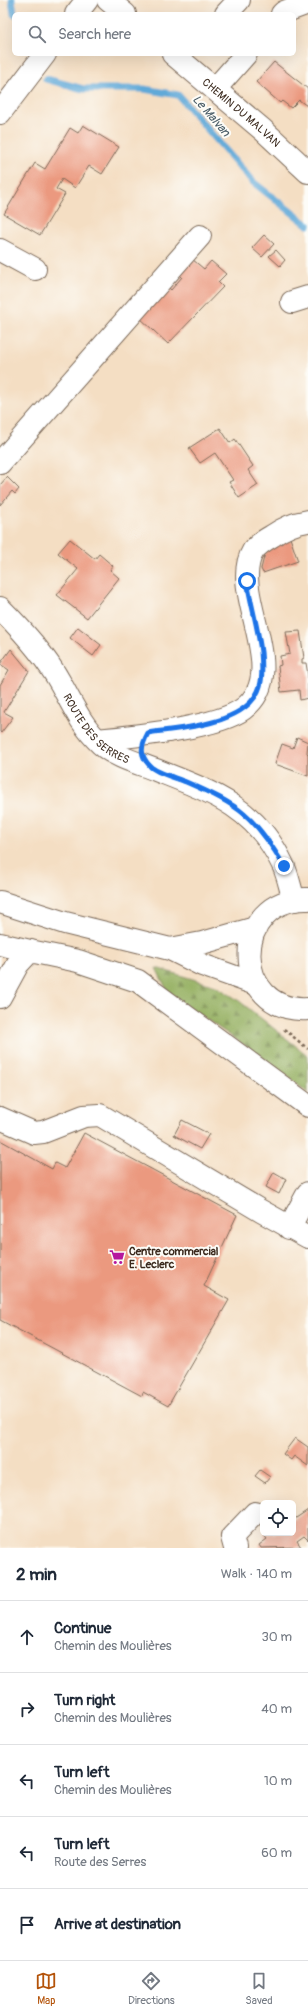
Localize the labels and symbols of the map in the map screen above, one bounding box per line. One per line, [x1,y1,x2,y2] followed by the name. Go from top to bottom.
[200,75,283,149] street label: CHEMIN DU MALVAN
[189,92,234,141] water label: Le Malvan
[238,572,256,590] route start
[61,691,132,766] street label: ROUTE DES SERRES
[275,857,293,875] route end
[129,1245,219,1271] place label: Centre commercial E. Leclerc
[108,1248,126,1266] supermarket icon: Centre commercial E. Leclerc

